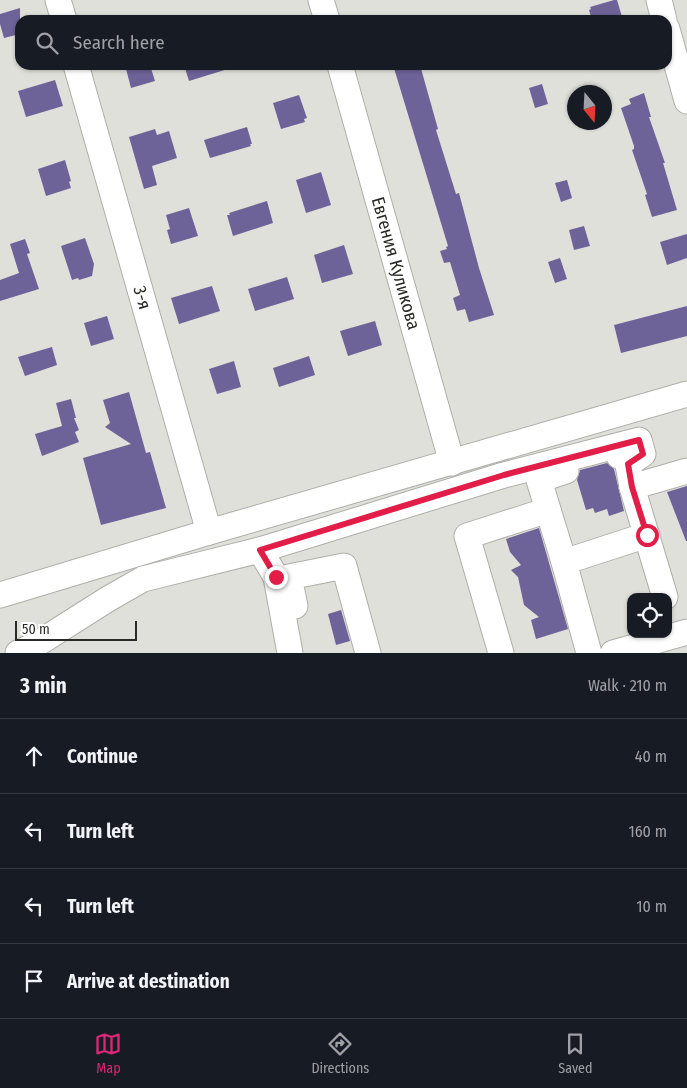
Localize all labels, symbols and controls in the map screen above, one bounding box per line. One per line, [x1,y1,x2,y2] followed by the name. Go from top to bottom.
[15,15,672,70] search box
[33,29,61,57] icon: search
[73,31,165,54] text: Search here
[567,85,612,130] north arrow
[367,194,425,332] street label: Евгения Куликова
[128,283,156,312] street label: 3-я
[636,524,659,547] route start
[265,566,288,589] route end
[627,593,672,638] map controls
[627,593,672,638] button: locate
[15,618,138,641] scale bar
[22,621,50,638] text: 50 m
[20,673,67,699] text: 3 min
[588,676,667,695] text: Walk · 210 m
[20,742,48,770] icon: ahead
[67,745,138,768] text: Continue
[635,747,667,766] text: 40 m
[20,817,48,845] icon: left
[67,820,134,843] text: Turn left
[628,822,667,841] text: 160 m
[20,892,48,920] icon: left
[67,895,134,918] text: Turn left
[636,897,667,916] text: 10 m
[20,967,48,995] icon: arrive
[67,970,230,993] text: Arrive at destination
[94,1030,122,1077] tab: Map
[311,1030,369,1077] tab: Directions
[558,1030,593,1077] tab: Saved

